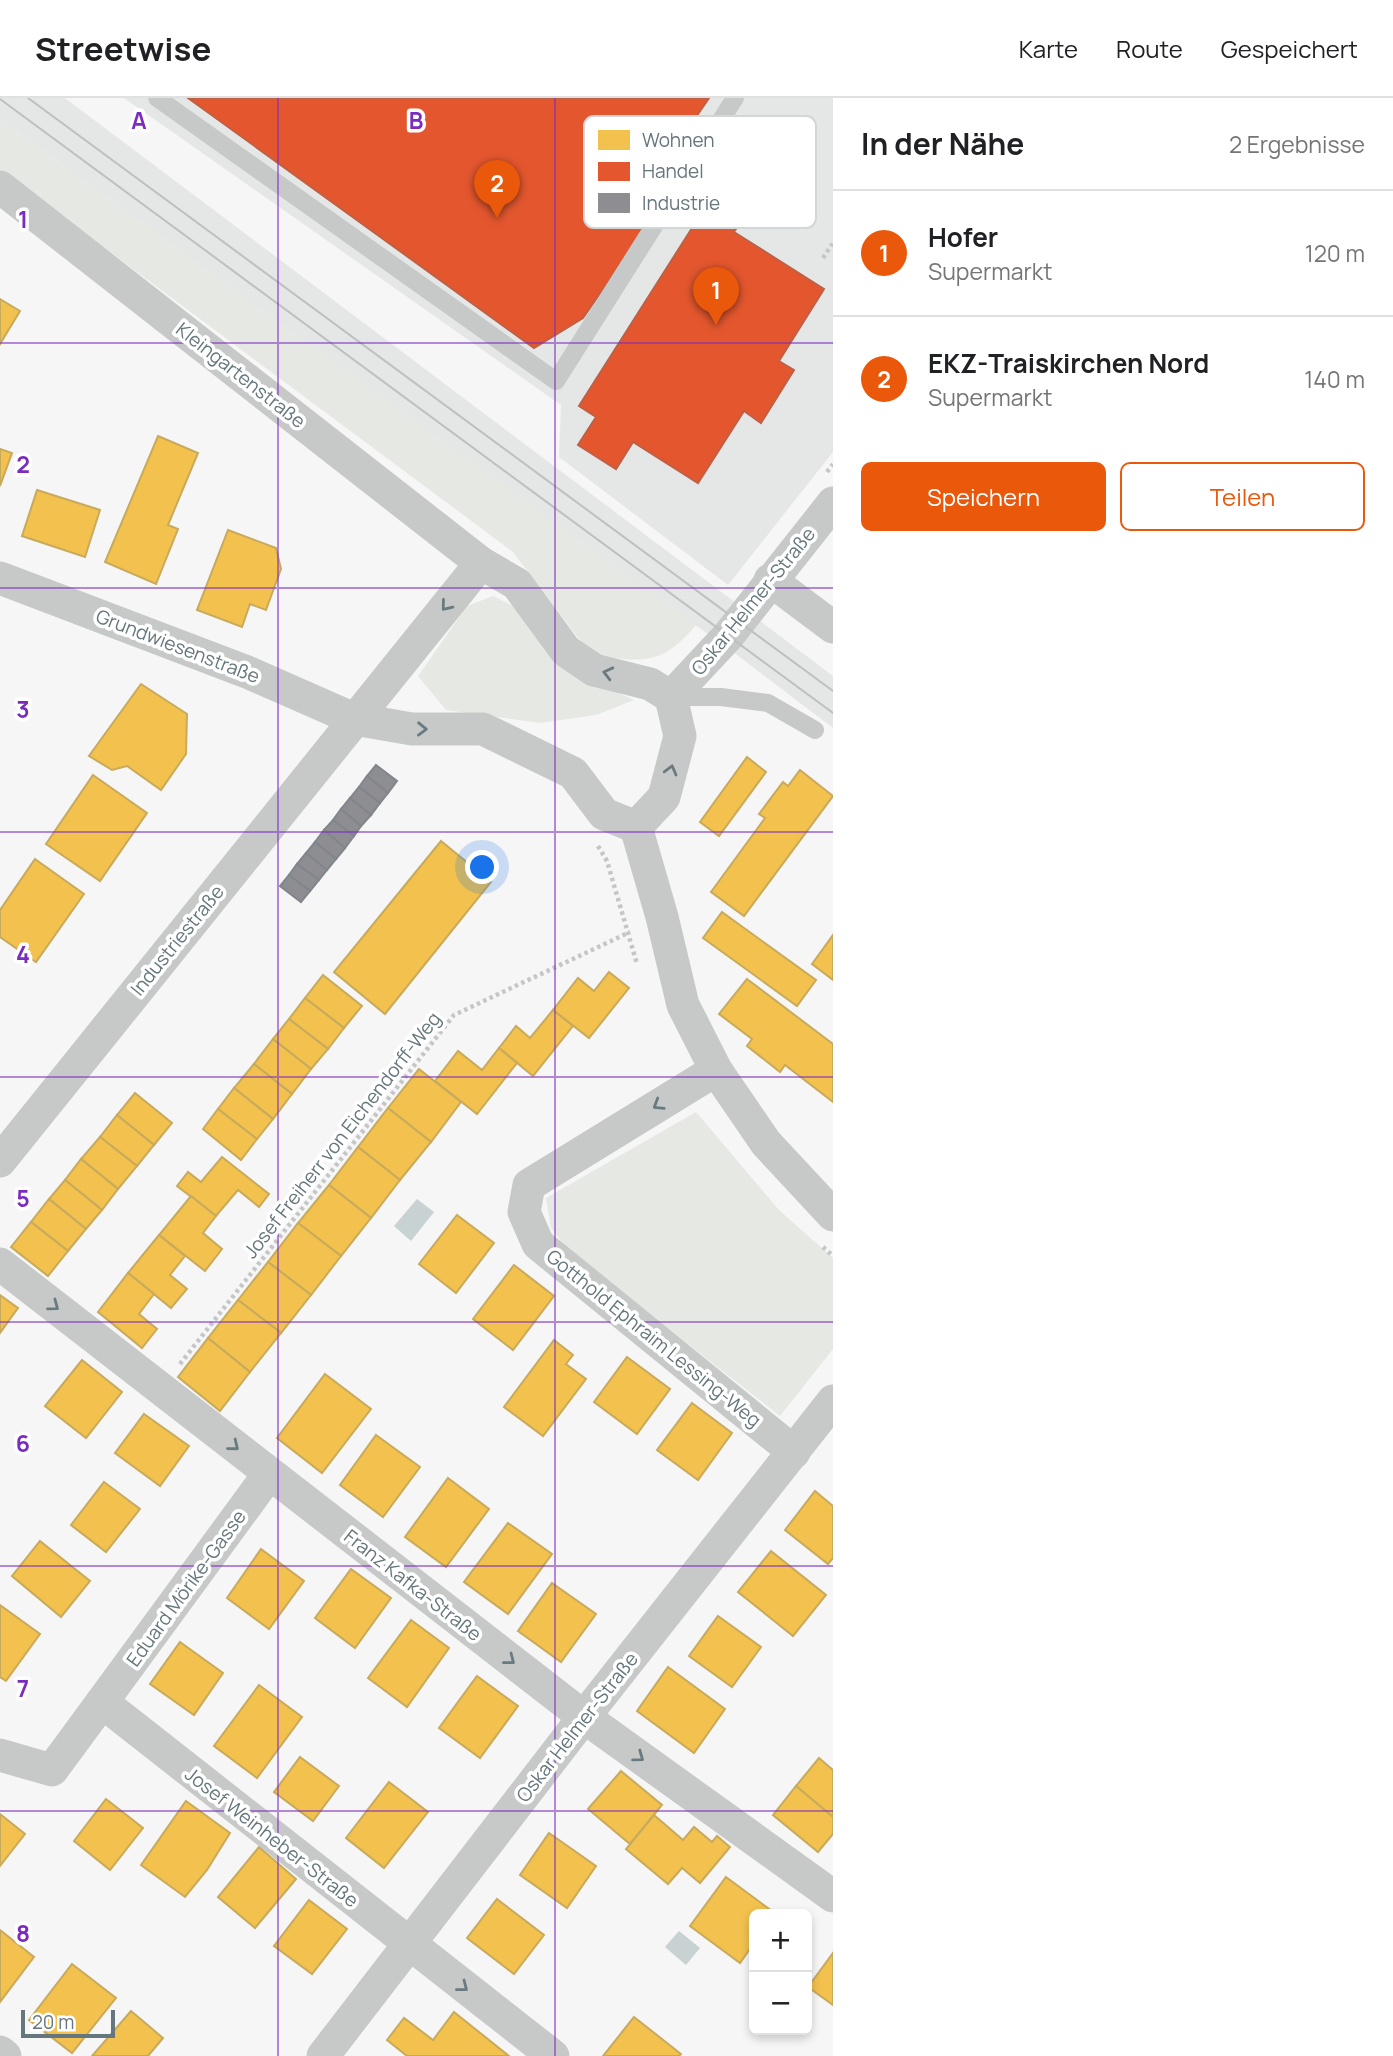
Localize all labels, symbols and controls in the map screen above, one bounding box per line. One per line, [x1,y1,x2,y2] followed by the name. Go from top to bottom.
[35,26,211,71] text: Streetwise
[1019,32,1078,65] text: Karte
[1116,32,1183,65] text: Route
[1221,32,1358,65] text: Gespeichert
[131,104,147,136] text: A
[409,104,423,136] text: B
[584,116,816,228] legend
[861,123,1024,164] text: In der Nähe
[642,127,715,153] text: Wohnen
[1229,128,1365,160] text: 2 Ergebnisse
[642,158,704,184] text: Handel
[474,160,520,218] pin: 2
[642,190,720,216] text: Industrie
[18,203,28,235] text: 1
[928,219,998,255] text: Hofer
[879,237,889,269] text: 1
[1305,237,1365,269] text: 120 m
[928,255,1052,287] text: Supermarkt
[693,267,739,325] pin: 1
[171,316,311,434] street label: Kleingartenstraße
[928,345,1209,381] text: EKZ-Traiskirchen Nord
[877,363,891,395] text: 2
[1304,363,1365,395] text: 140 m
[928,381,1052,413] text: Supermarkt
[16,448,30,480] text: 2
[861,462,1106,531] button: Speichern
[1120,462,1365,531] button: Teilen
[685,521,821,681] street label: Oskar Helmer-Straße
[442,599,455,611] one-way arrow
[92,603,264,689] street label: Grundwiesenstraße
[602,667,614,681] one-way arrow
[16,693,30,725] text: 3
[417,721,428,736] one-way arrow
[663,764,677,776] one-way arrow
[465,850,499,884] your location
[124,879,230,1001] street label: Industriestraße
[16,938,30,970] text: 4
[238,1006,446,1264] street label: Josef Freiherr von Eichendorff-Weg
[653,1097,666,1110] one-way arrow
[16,1182,30,1214] text: 5
[541,1243,767,1433] street label: Gotthold Ephraim Lessing-Weg
[47,1297,59,1310] one-way arrow
[16,1427,30,1459] text: 6
[226,1437,238,1450] one-way arrow
[120,1505,252,1671] street label: Eduard Mörike-Gasse
[339,1523,487,1647] street label: Franz Kafka-Straße
[510,1647,644,1807] street label: Oskar Helmer-Straße
[502,1652,515,1665] one-way arrow
[17,1672,29,1704] text: 7
[631,1749,644,1761] one-way arrow
[180,1761,364,1913] street label: Josef Weinheber-Straße
[749,1909,812,2035] map controls
[749,1909,812,1972] button: +
[16,1917,30,1949] text: 8
[749,1972,812,2035] button: −
[455,1978,468,1991] one-way arrow
[21,2007,116,2039] scale bar
[32,2009,74,2035] text: 20 m

